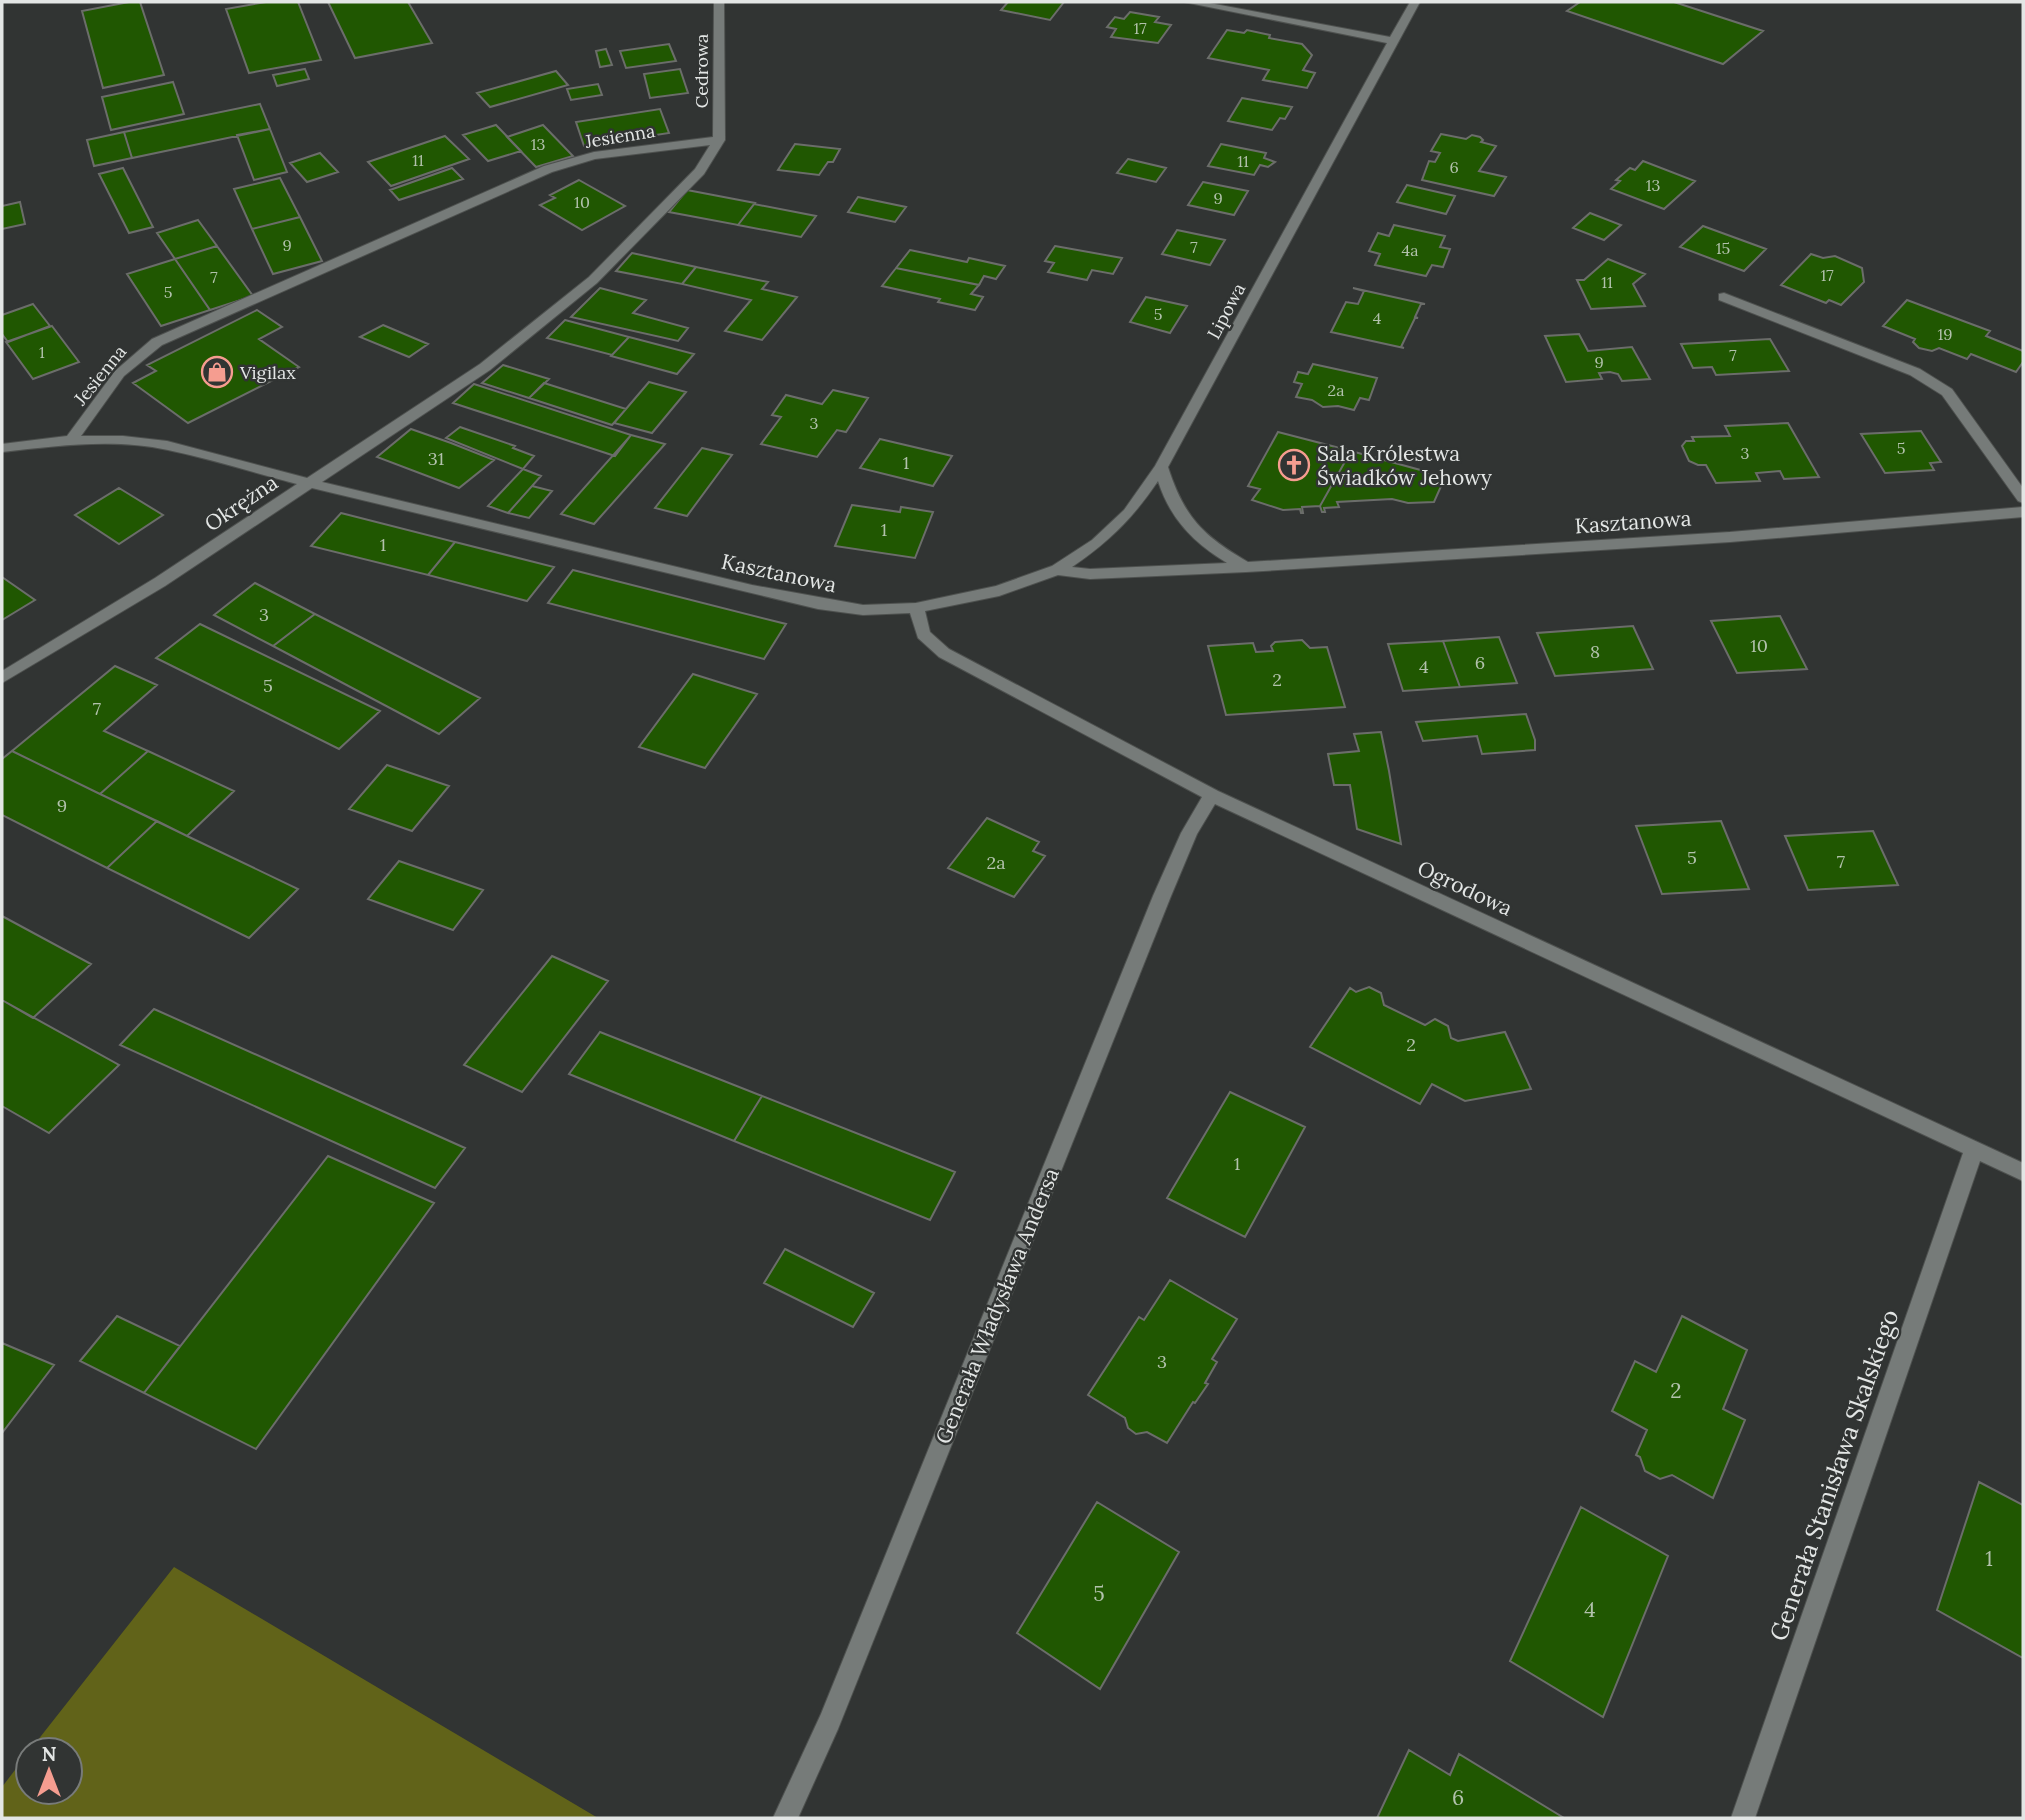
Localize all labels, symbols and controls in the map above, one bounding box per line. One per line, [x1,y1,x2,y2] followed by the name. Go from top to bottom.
[1133,18,1147,38] house number: 17
[690,34,713,108] street label: Cedrowa
[582,119,657,153] street label: Jesienna
[531,134,545,154] house number: 13
[412,150,424,170] house number: 11
[1237,151,1249,171] house number: 11
[1449,157,1459,177] house number: 6
[1646,175,1660,195] house number: 13
[1213,188,1223,208] house number: 9
[574,192,590,212] house number: 10
[282,235,292,255] house number: 9
[1190,237,1198,257] house number: 7
[1716,238,1730,258] house number: 15
[1402,240,1418,260] house number: 4a
[1820,265,1834,285] house number: 17
[210,267,218,287] house number: 7
[1601,272,1613,292] house number: 11
[1202,279,1250,343] street label: Lipowa
[164,282,172,302] house number: 5
[1154,304,1162,324] house number: 5
[1373,308,1382,328] house number: 4
[1937,324,1953,344] house number: 19
[68,340,131,410] street label: Jesienna
[39,342,45,362] house number: 1
[1729,345,1737,365] house number: 7
[1594,352,1604,372] house number: 9
[200,355,234,389] shop icon: Vigilax
[239,361,296,384] place label: Vigilax
[1328,380,1344,400] house number: 2a
[810,413,819,433] house number: 3
[1897,438,1905,458] house number: 5
[1317,440,1492,491] place label: Sala Królestwa Świadków Jehowy
[1741,443,1750,463] house number: 3
[428,447,444,470] house number: 31
[1277,448,1311,482] church icon: Sala Królestwa Świadków Jehowy
[903,451,909,474] house number: 1
[199,469,283,537] street label: Okrężna
[1574,504,1692,540] street label: Kasztanowa
[881,518,887,541] house number: 1
[380,533,386,556] house number: 1
[719,548,839,598] street label: Kasztanowa
[259,603,269,626] house number: 3
[1750,634,1768,657] house number: 10
[1590,640,1600,663] house number: 8
[1475,651,1485,674] house number: 6
[1419,655,1429,678] house number: 4
[1272,668,1282,691] house number: 2
[263,674,273,697] house number: 5
[93,697,101,720] house number: 7
[57,794,67,817] house number: 9
[1687,846,1697,869] house number: 5
[1837,850,1845,873] house number: 7
[987,851,1005,874] house number: 2a
[1413,854,1517,922] street label: Ogrodowa
[1406,1033,1416,1056] house number: 2
[1234,1152,1240,1175] house number: 1
[929,1164,1065,1448] street label: Generała Władysława Andersa
[1763,1305,1905,1645] street label: Generała Stanisława Skalskiego
[1157,1350,1167,1373] house number: 3
[1670,1377,1682,1404] house number: 2
[1985,1545,1993,1572] house number: 1
[1093,1580,1105,1607] house number: 5
[1584,1596,1596,1623] house number: 4
[14,1736,84,1806] north arrow
[42,1742,57,1766] text: N
[1452,1784,1464,1811] house number: 6

